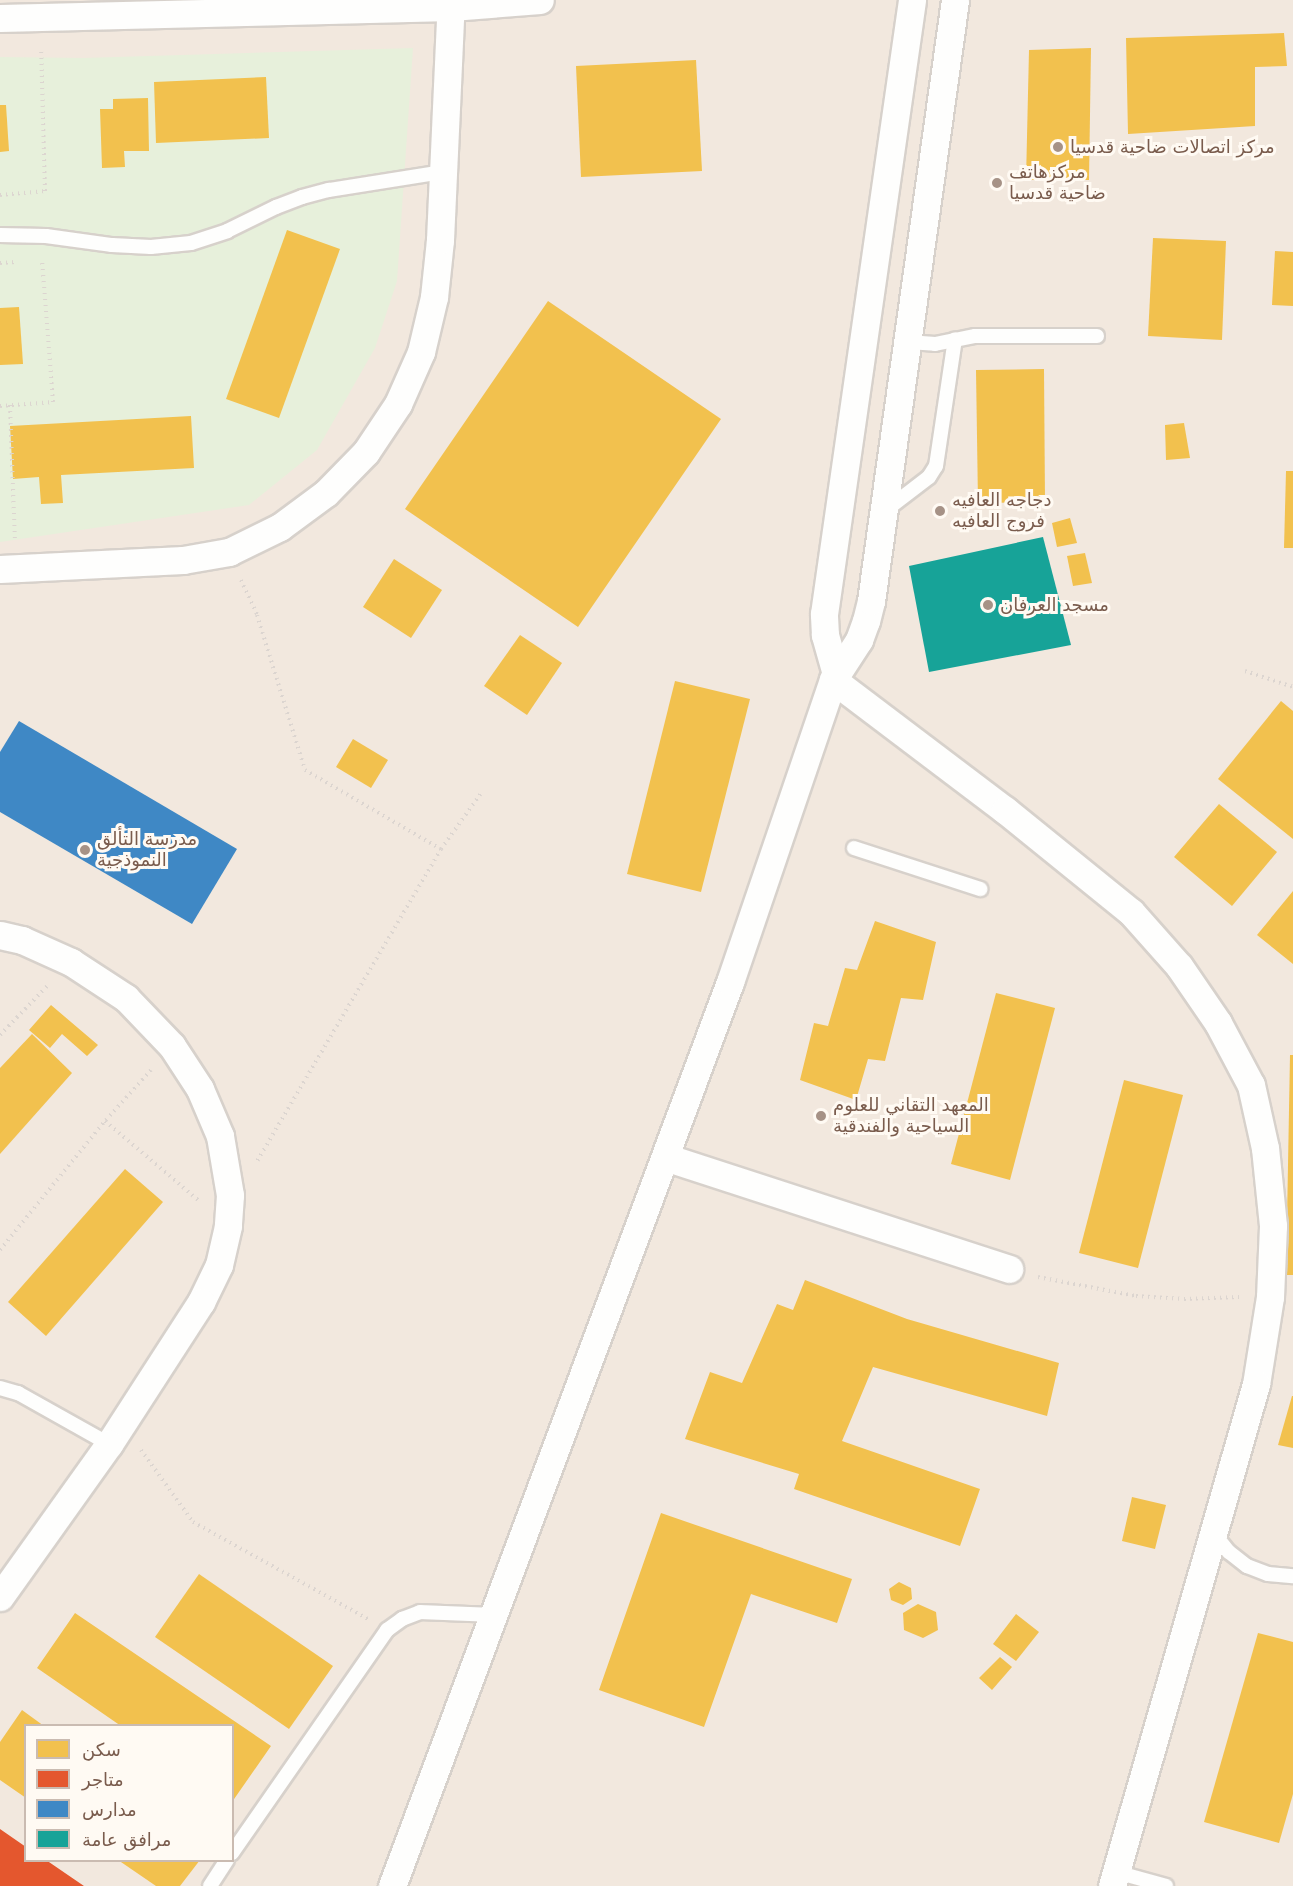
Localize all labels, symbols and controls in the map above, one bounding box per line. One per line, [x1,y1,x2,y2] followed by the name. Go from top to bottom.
[1070,136,1275,158] place label: مركز اتصالات ضاحية قدسيا
[1051,140,1065,154] marker: مركز اتصالات ضاحية قدسيا
[1009,162,1106,204] place label: مركزهاتف ضاحية قدسيا
[990,176,1004,190] marker: مركزهاتف ضاحية قدسيا
[952,490,1051,532] place label: دجاجه العافيه فروج العافيه
[933,504,947,518] marker: دجاجه العافيه فروج العافيه
[1000,594,1109,616] place label: مسجد العرفان
[981,598,995,612] marker: مسجد العرفان
[97,829,197,872] place label: مدرسة التألق النموذجية
[78,843,92,857] marker: مدرسة التألق النموذجية
[833,1095,989,1138] place label: المعهد التقاني للعلوم السياحية والفندقية
[814,1109,828,1123] marker: المعهد التقاني للعلوم السياحية والفندقية
[24,1724,234,1862] legend
[82,1739,121,1760] text: سكن
[82,1769,124,1790] text: متاجر
[82,1799,137,1820] text: مدارس
[82,1829,171,1850] text: مرافق عامة

